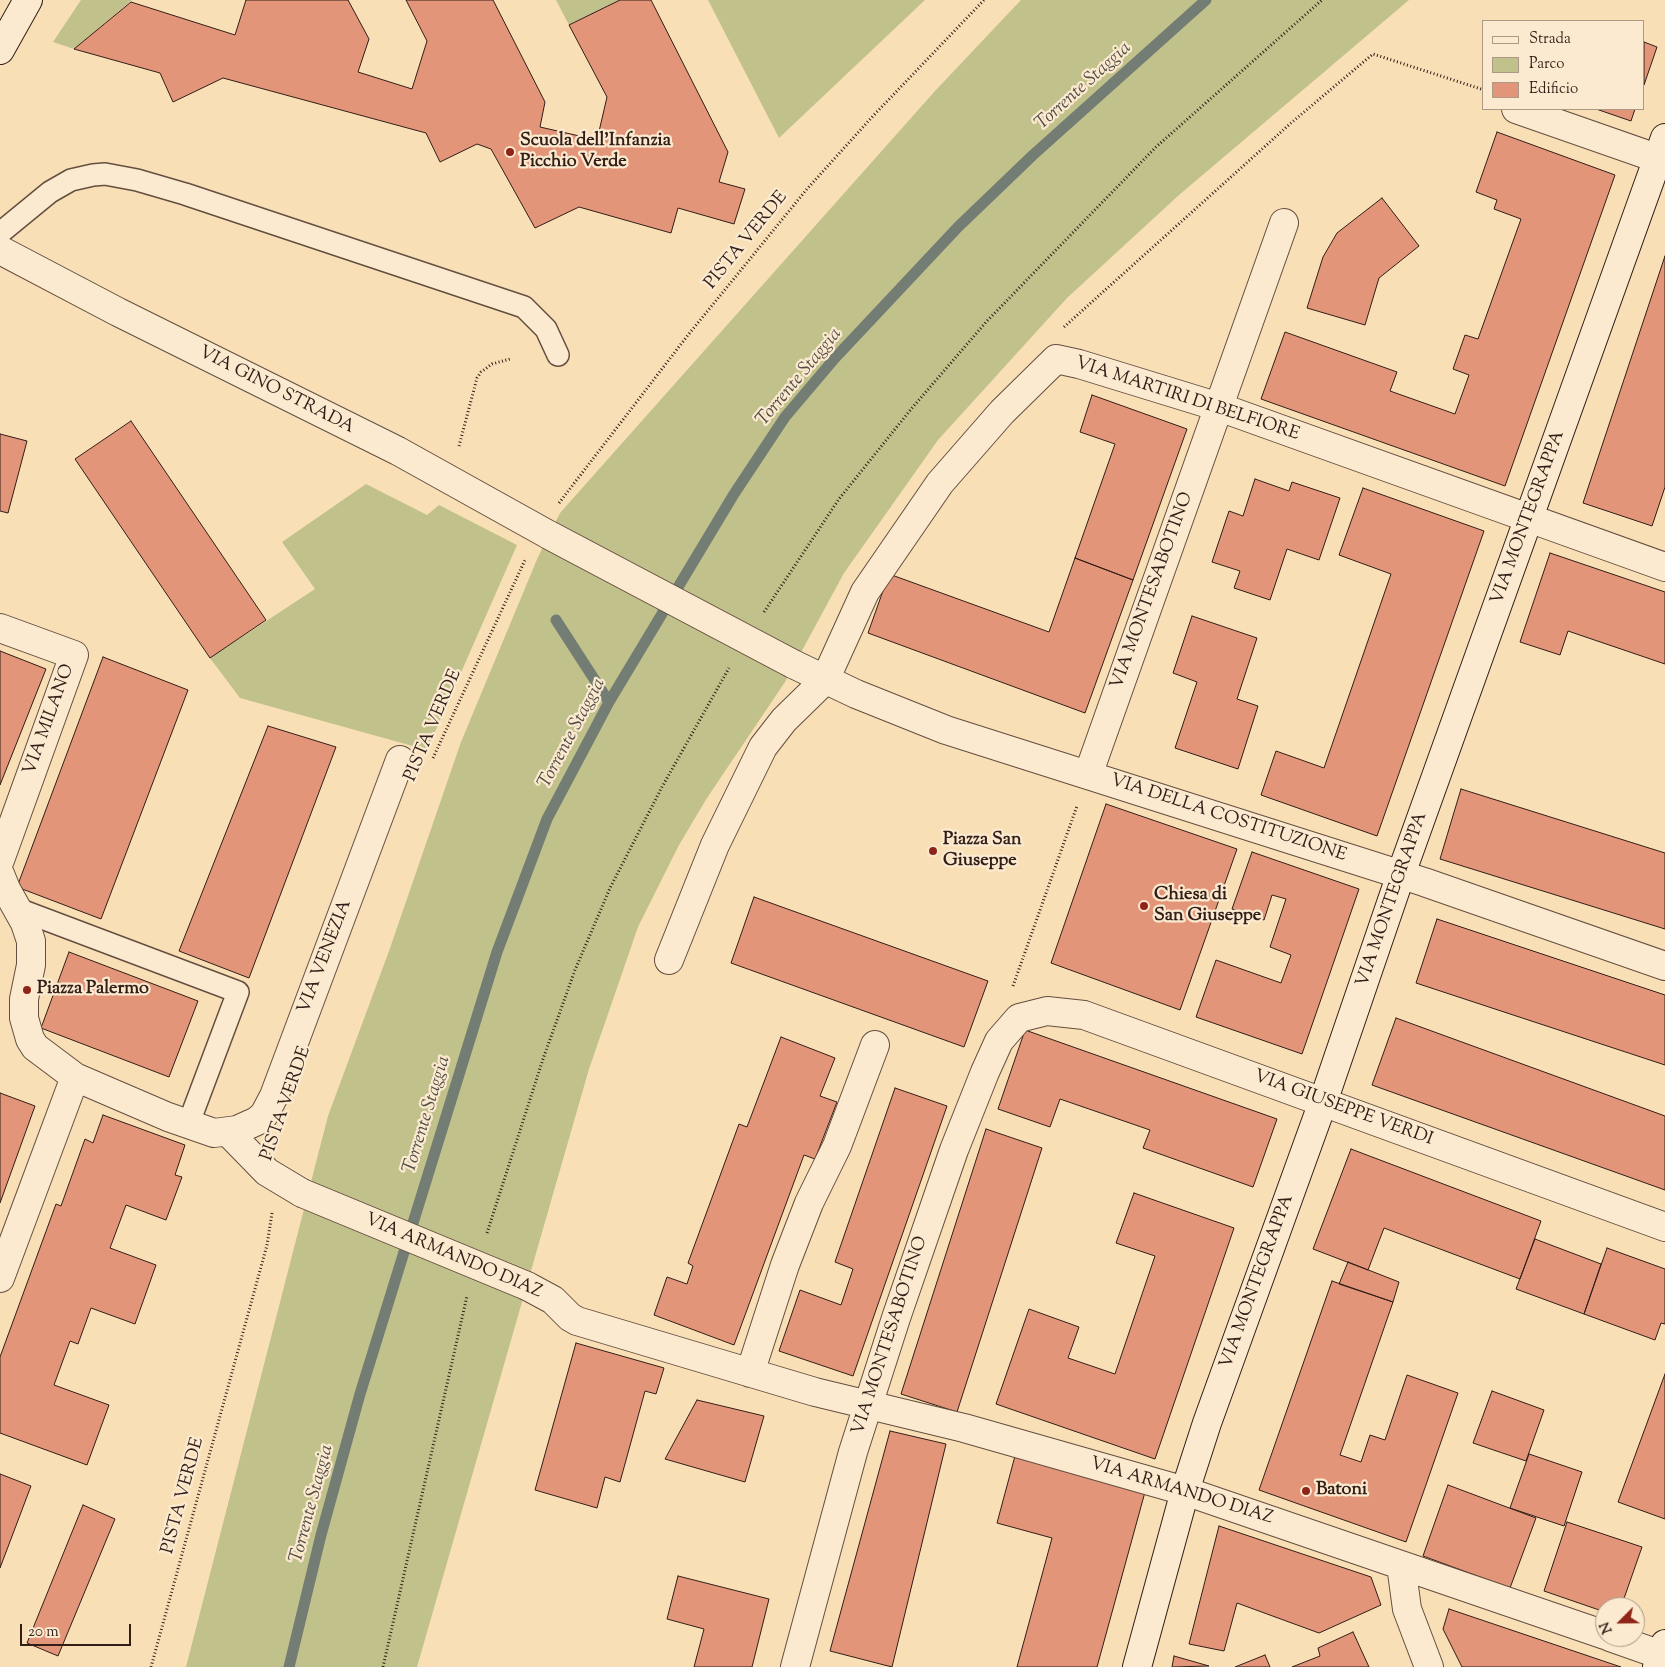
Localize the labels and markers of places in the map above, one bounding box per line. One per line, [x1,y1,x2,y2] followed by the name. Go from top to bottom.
[520,131,671,173] place label: Scuola dell'Infanzia Picchio Verde
[504,146,516,158] marker: Scuola dell'Infanzia Picchio Verde
[943,830,1022,872] place label: Piazza San Giuseppe
[927,845,939,857] marker: Piazza San Giuseppe
[1154,885,1261,928] place label: Chiesa di San Giuseppe
[1138,900,1150,912] marker: Chiesa di San Giuseppe
[37,979,149,1001] place label: Piazza Palermo
[21,984,33,996] marker: Piazza Palermo
[1316,1480,1367,1502] place label: Batoni
[1300,1485,1312,1497] marker: Batoni

